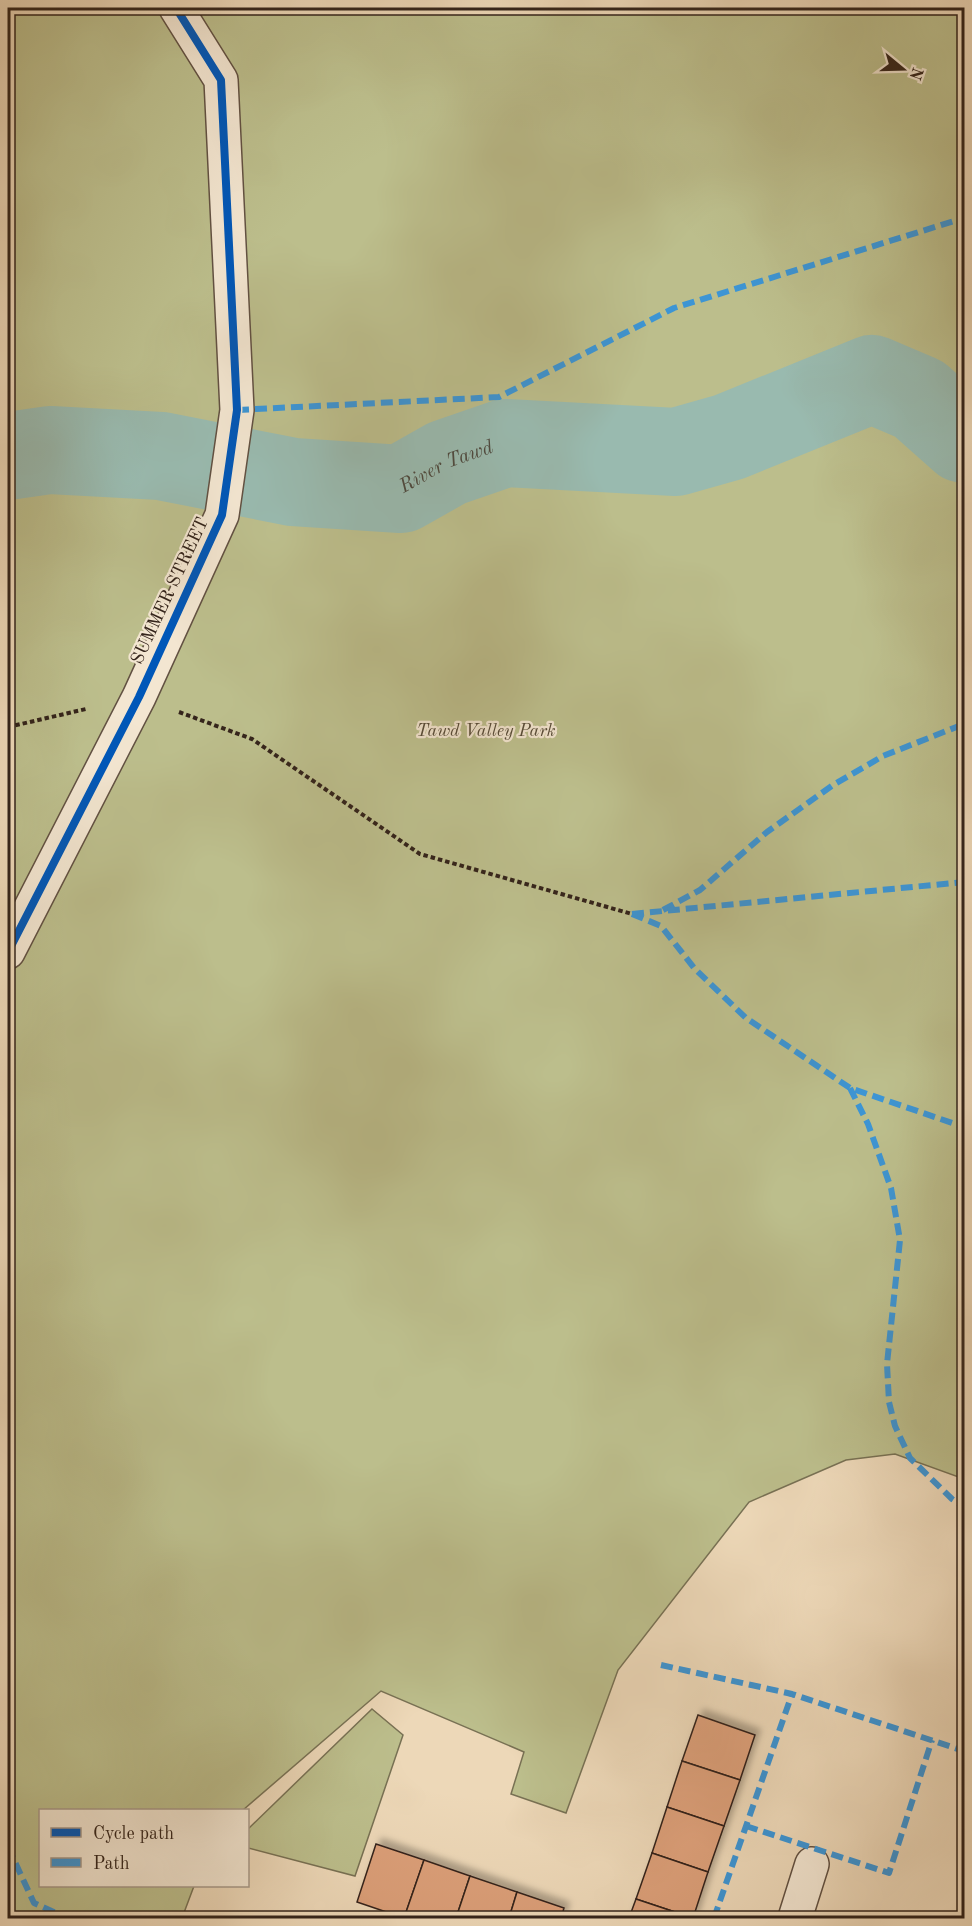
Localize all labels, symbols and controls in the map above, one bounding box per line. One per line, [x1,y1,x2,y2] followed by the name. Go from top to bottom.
[873,39,933,99] north arrow
[905,65,925,82] text: N
[395,438,496,498] water label: River Tawd
[128,515,212,667] street label: SUMMER STREET
[416,722,556,740] park label: Tawd Valley Park
[39,1809,249,1887] legend
[93,1825,174,1843] text: Cycle path
[93,1855,130,1873] text: Path

